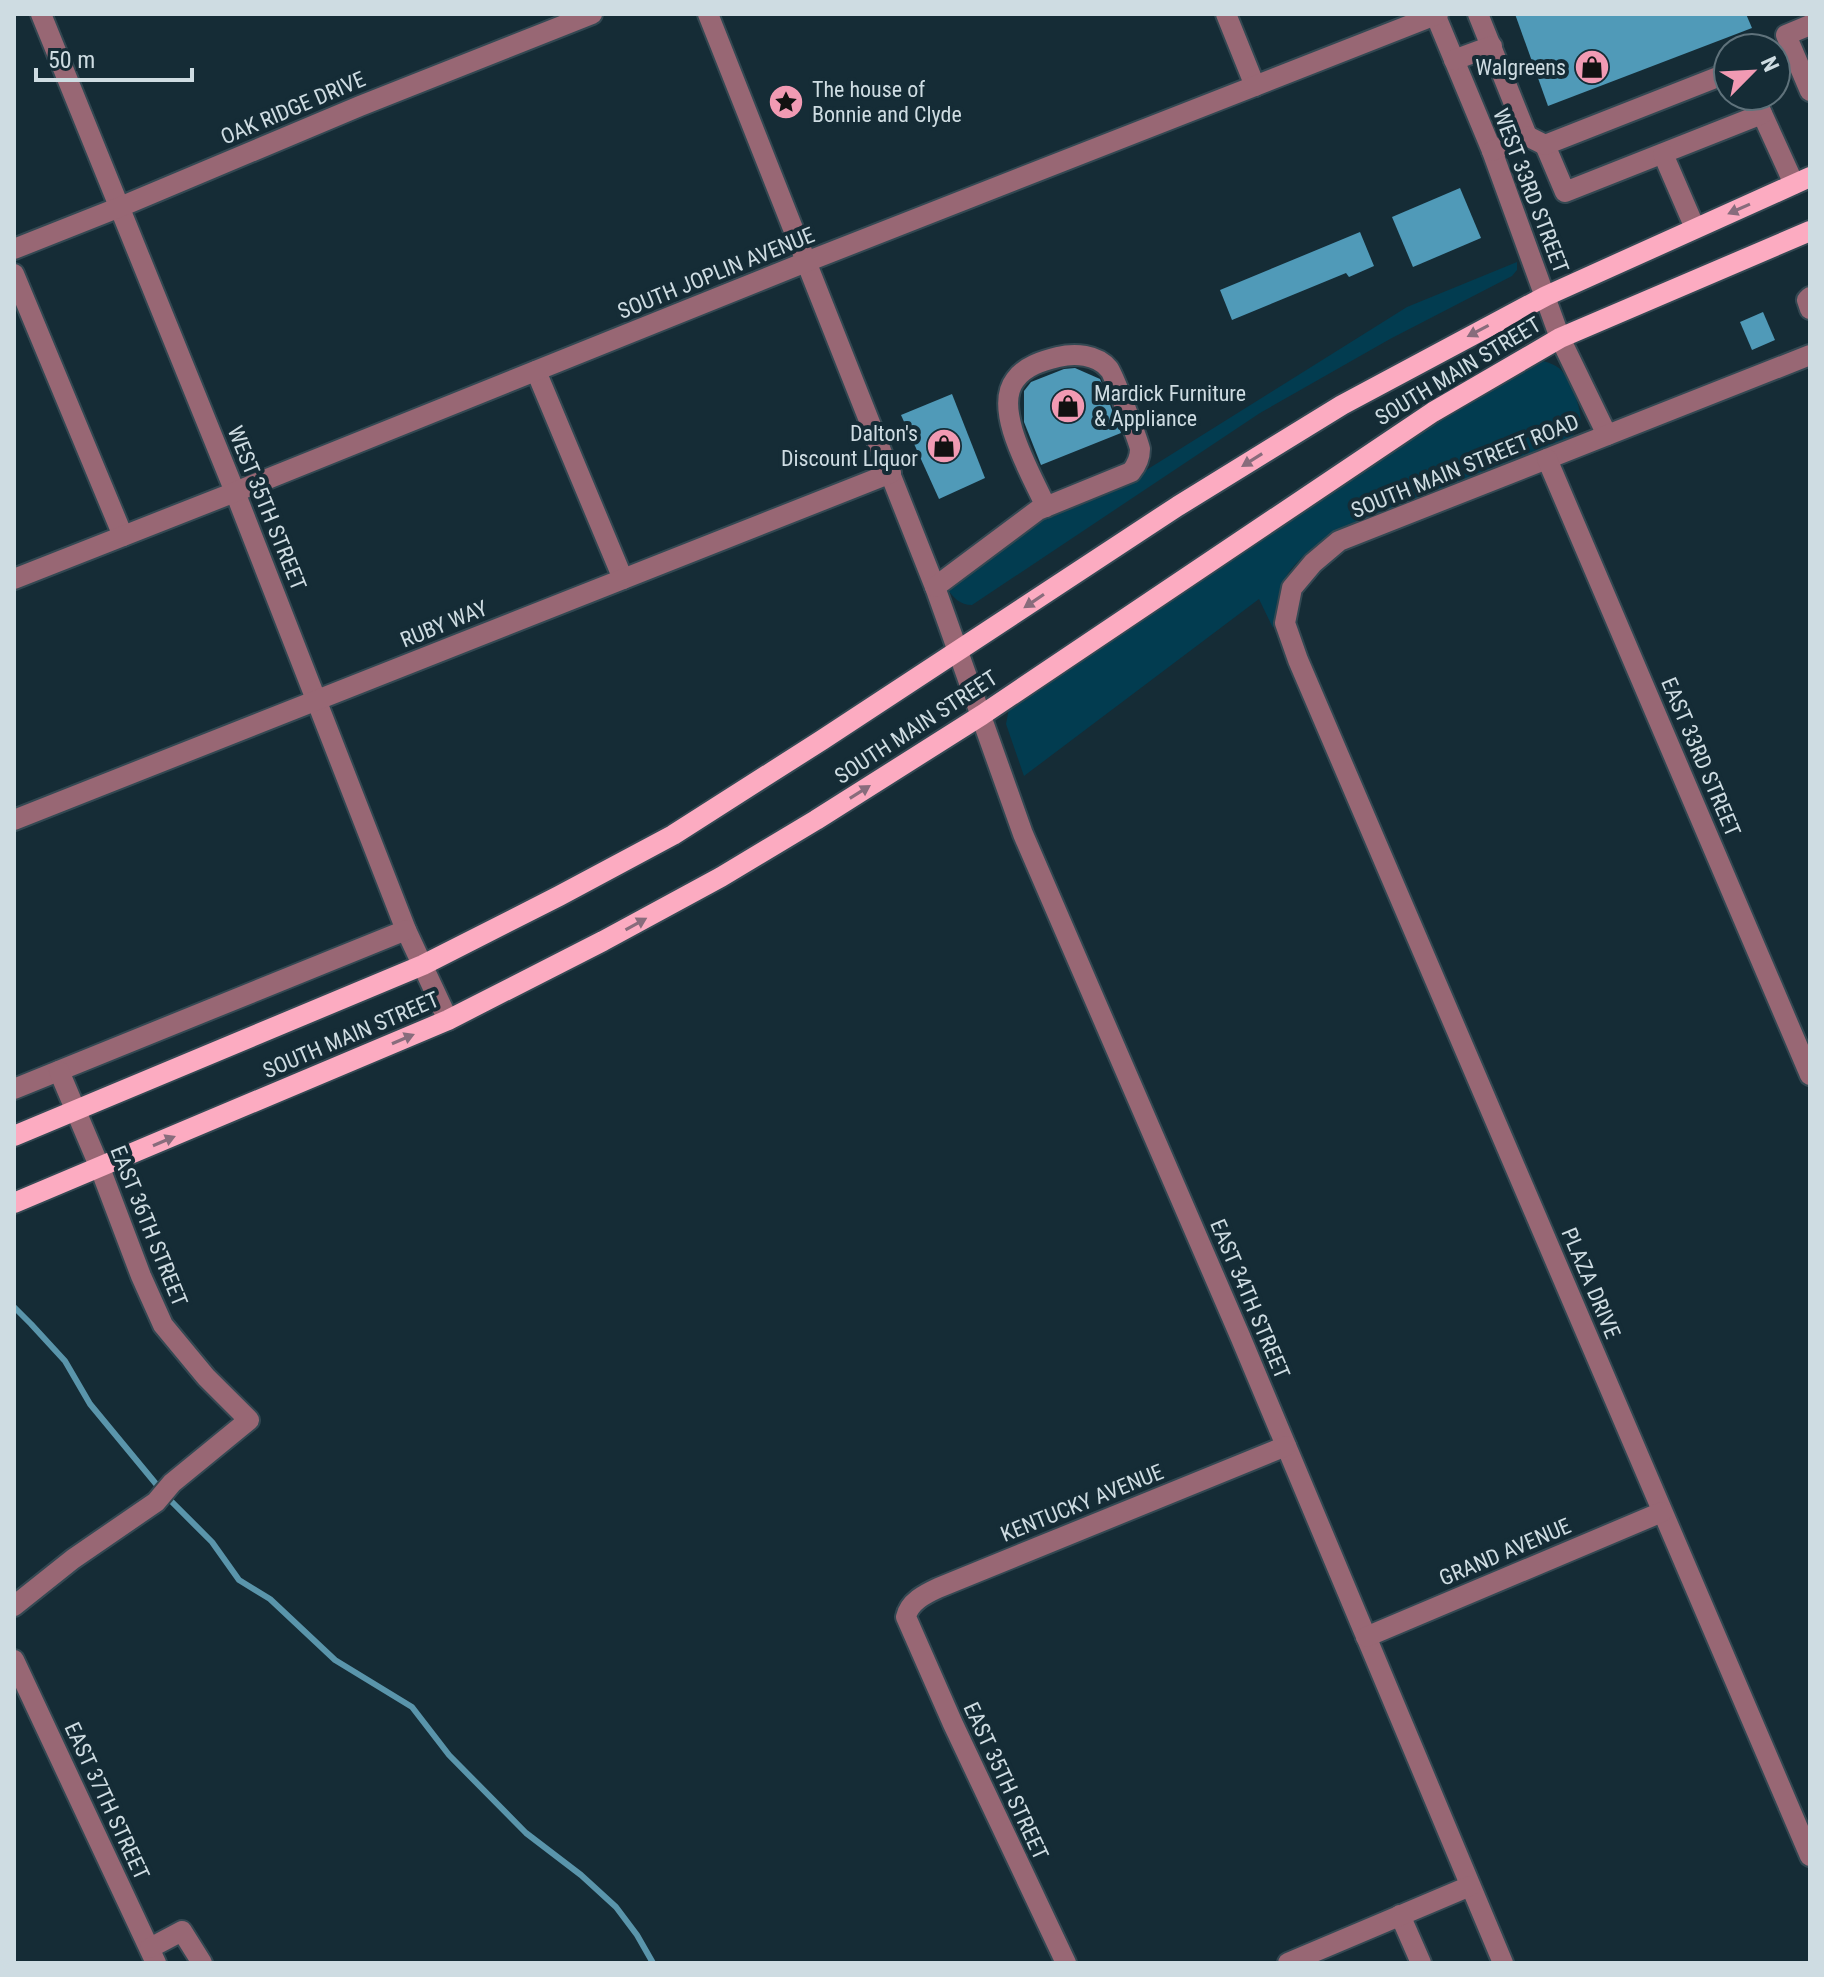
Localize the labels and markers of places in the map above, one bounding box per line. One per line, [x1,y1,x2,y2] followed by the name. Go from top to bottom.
[1573,48,1611,86] shop icon: Walgreens
[1475,55,1566,80] place label: Walgreens
[812,77,962,127] place label: The house of Bonnie and Clyde
[767,83,805,121] place icon: The house of Bonnie and Clyde
[1094,381,1246,431] place label: Mardick Furniture & Appliance
[1049,387,1087,425] shop icon: Mardick Furniture & Appliance
[781,421,918,471] place label: Dalton's Discount LIquor
[925,427,963,465] shop icon: Dalton's Discount LIquor

